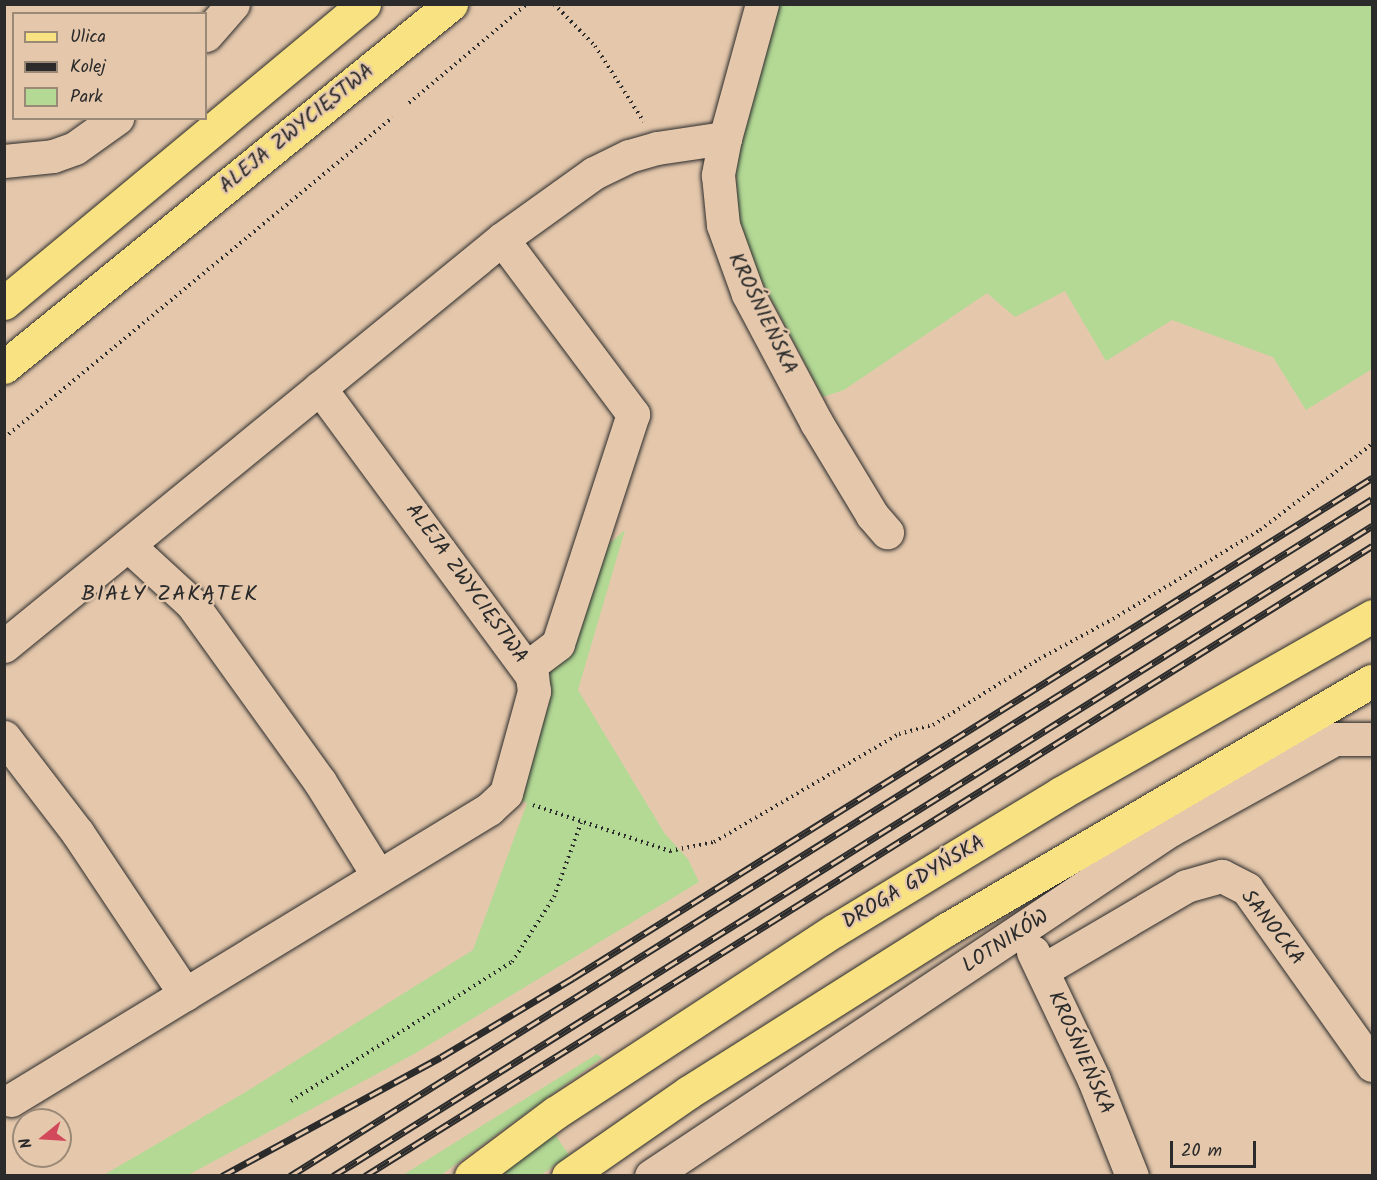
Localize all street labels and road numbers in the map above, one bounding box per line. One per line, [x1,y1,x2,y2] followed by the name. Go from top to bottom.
[214,59,380,199] street label: ALEJA ZWYCIĘSTWA
[722,249,802,379] street label: KROŚNIEŃSKA
[399,499,533,669] street label: ALEJA ZWYCIĘSTWA
[838,831,990,935] street label: DROGA GDYŃSKA
[1235,885,1309,971] street label: SANOCKA
[958,905,1054,979] street label: LOTNIKÓW
[1042,988,1118,1118] street label: KROŚNIEŃSKA

